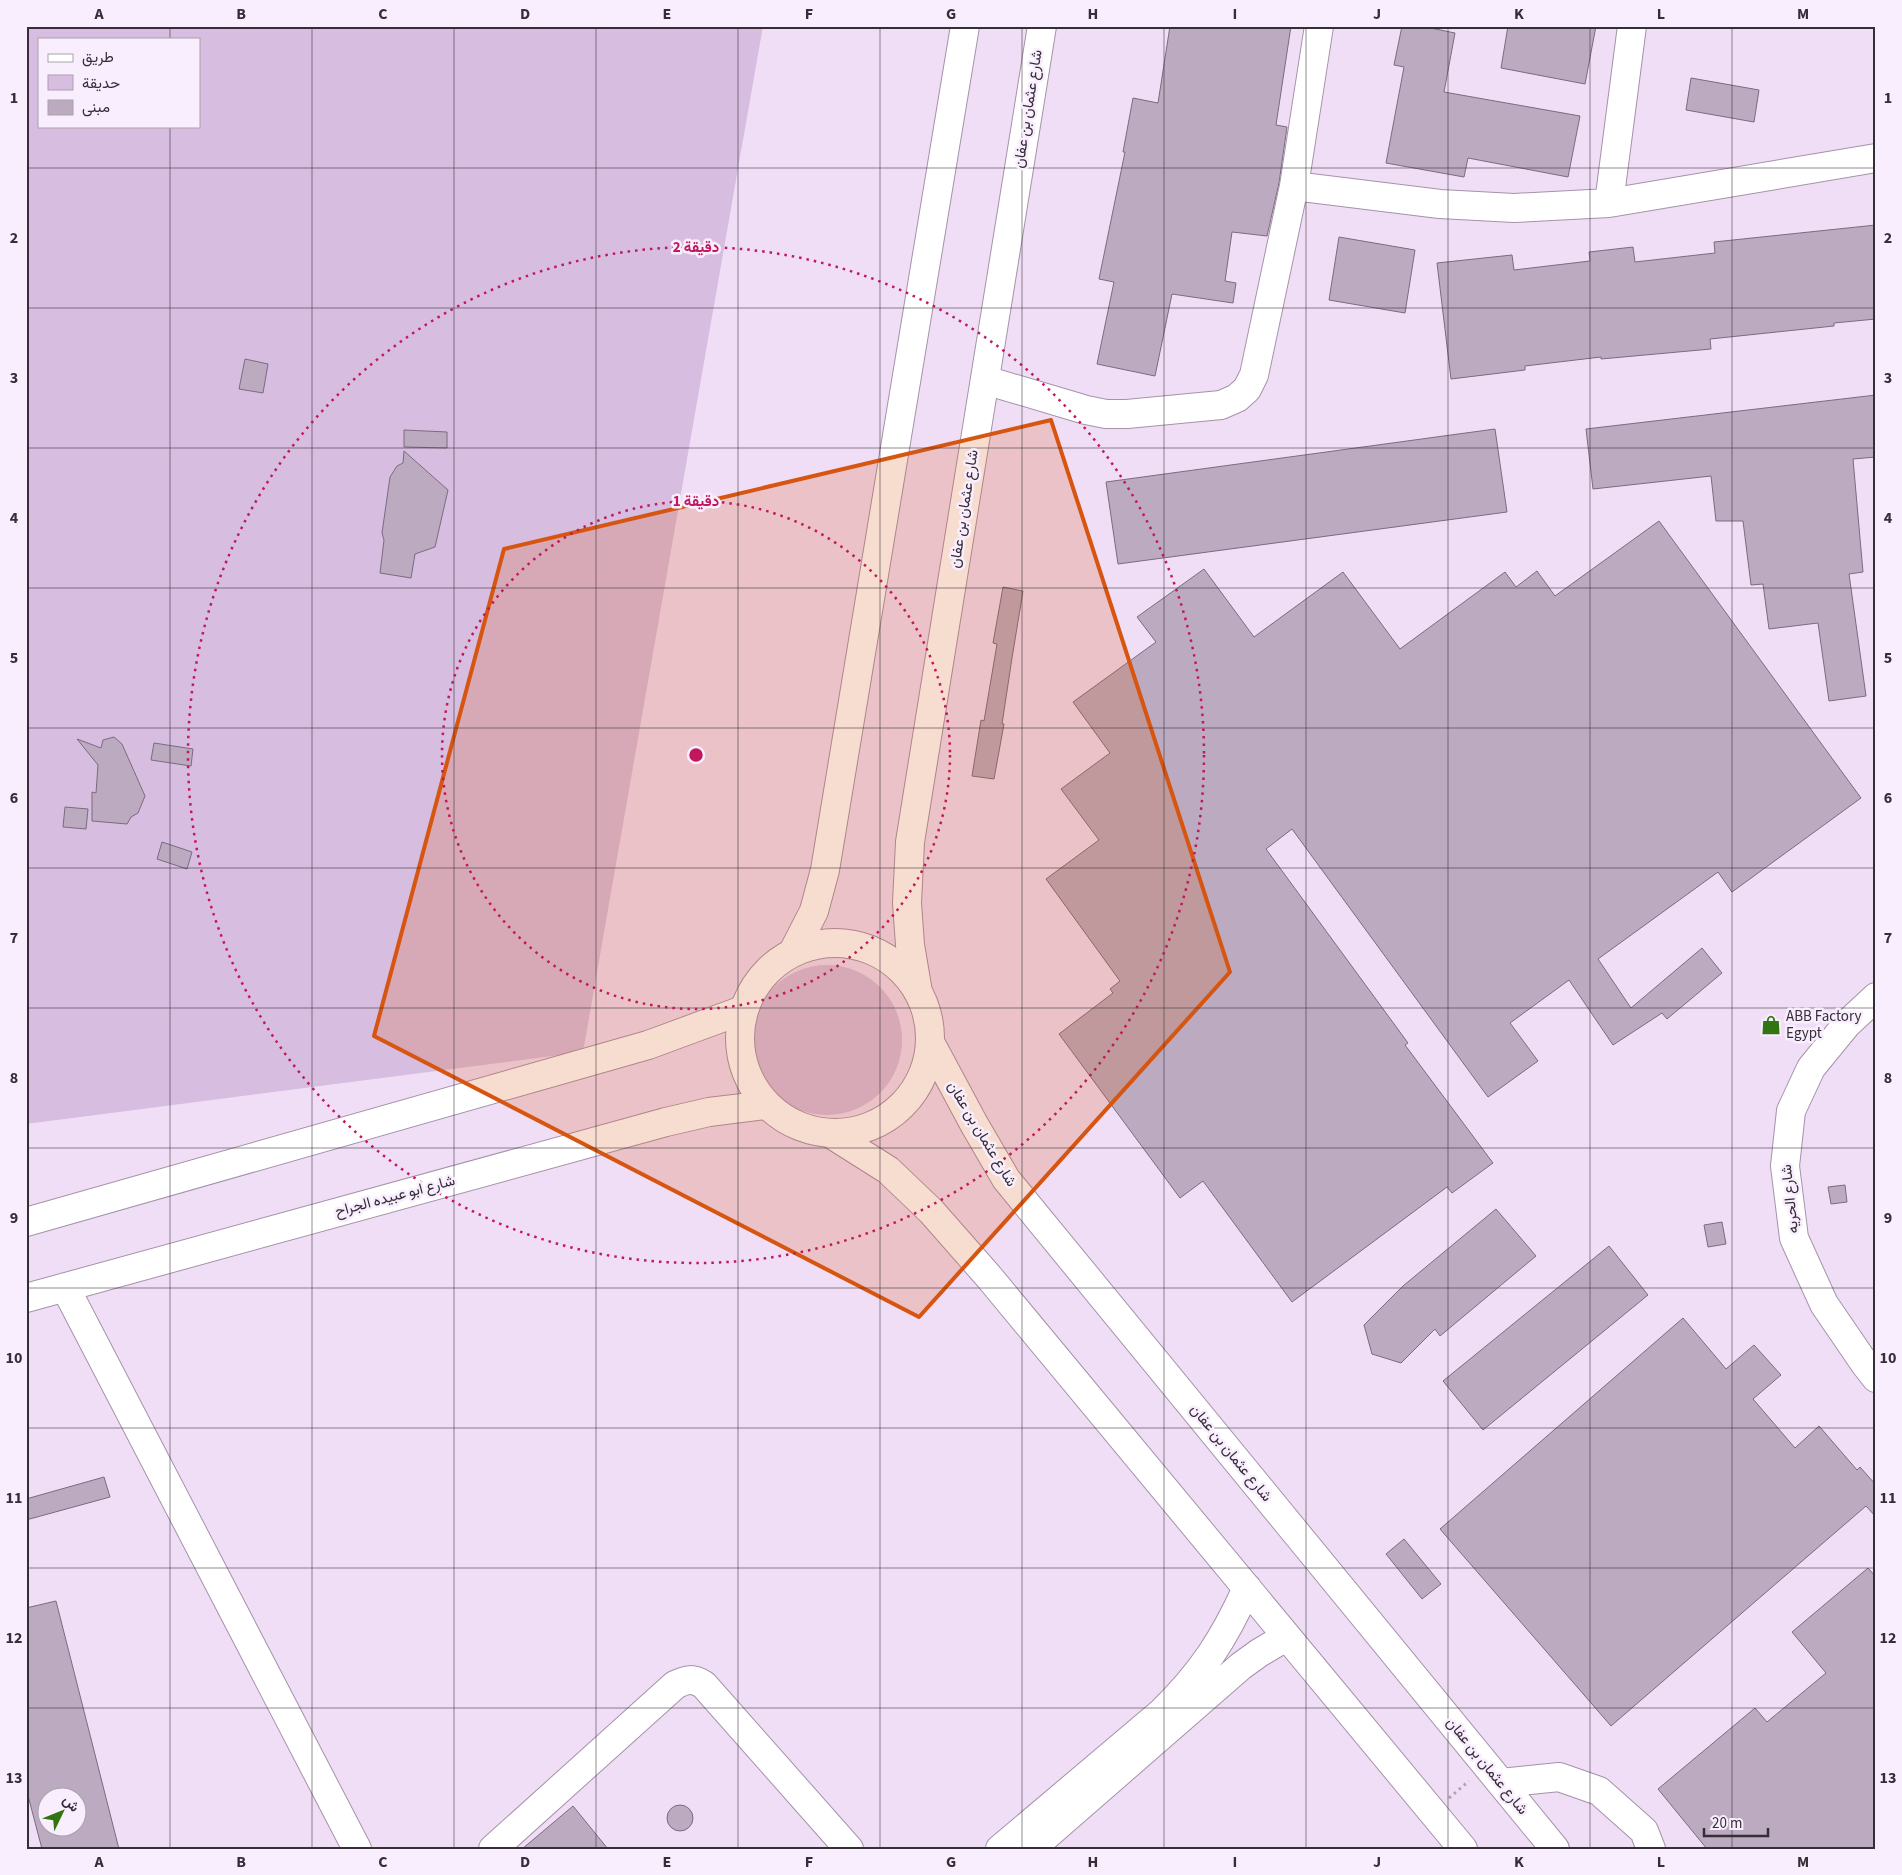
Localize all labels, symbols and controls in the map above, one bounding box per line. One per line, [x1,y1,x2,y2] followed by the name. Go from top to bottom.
[93,3,104,25] text: A
[236,3,246,25] text: B
[378,3,388,25] text: C
[520,3,530,25] text: D
[663,3,671,25] text: E
[805,3,813,25] text: F
[946,3,956,25] text: G
[1088,3,1098,25] text: H
[1233,3,1237,25] text: I
[1373,3,1381,25] text: J
[1514,3,1524,25] text: K
[1657,3,1665,25] text: L
[1797,3,1809,25] text: M
[38,38,200,128] legend
[82,47,114,68] text: طريق
[1008,48,1048,170] street label: شارع عثمان بن عفان
[82,73,120,94] text: حديقة
[10,87,18,109] text: 1
[1884,87,1892,109] text: 1
[82,97,110,118] text: مبنى
[10,227,18,249] text: 2
[1884,227,1892,249] text: 2
[673,237,719,258] text: 2 دقيقة
[10,367,18,389] text: 3
[1884,367,1892,389] text: 3
[944,448,984,570] street label: شارع عثمان بن عفان
[673,491,719,512] text: 1 دقيقة
[10,507,19,529] text: 4
[1884,507,1893,529] text: 4
[10,647,18,669] text: 5
[1884,647,1892,669] text: 5
[687,746,705,764] centre of rings
[10,787,18,809] text: 6
[1884,787,1892,809] text: 6
[10,927,18,949] text: 7
[1884,927,1892,949] text: 7
[1786,1006,1862,1044] place label: ABB Factory Egypt
[1760,1014,1782,1036] shop icon: ABB Factory Egypt
[10,1067,18,1089] text: 8
[1884,1067,1892,1089] text: 8
[942,1077,1022,1191] street label: شارع عثمان بن عفان
[1776,1163,1804,1235] street label: شارع الحريه
[333,1170,458,1222] street label: شارع ابو عبيده الجراح
[10,1207,18,1229] text: 9
[1884,1207,1892,1229] text: 9
[6,1347,22,1369] text: 10
[1880,1347,1896,1369] text: 10
[1185,1400,1277,1506] street label: شارع عثمان بن عفان
[6,1487,22,1509] text: 11
[1880,1487,1896,1509] text: 11
[6,1627,22,1649] text: 12
[1880,1627,1896,1649] text: 12
[1441,1713,1533,1819] street label: شارع عثمان بن عفان
[6,1767,22,1789] text: 13
[1880,1767,1896,1789] text: 13
[38,1788,88,1838] north arrow
[58,1791,84,1817] text: ش
[1704,1805,1768,1837] scale bar
[1712,1813,1742,1834] text: 20 m
[93,1851,104,1873] text: A
[236,1851,246,1873] text: B
[378,1851,388,1873] text: C
[520,1851,530,1873] text: D
[663,1851,671,1873] text: E
[805,1851,813,1873] text: F
[946,1851,956,1873] text: G
[1088,1851,1098,1873] text: H
[1233,1851,1237,1873] text: I
[1373,1851,1381,1873] text: J
[1514,1851,1524,1873] text: K
[1657,1851,1665,1873] text: L
[1797,1851,1809,1873] text: M

